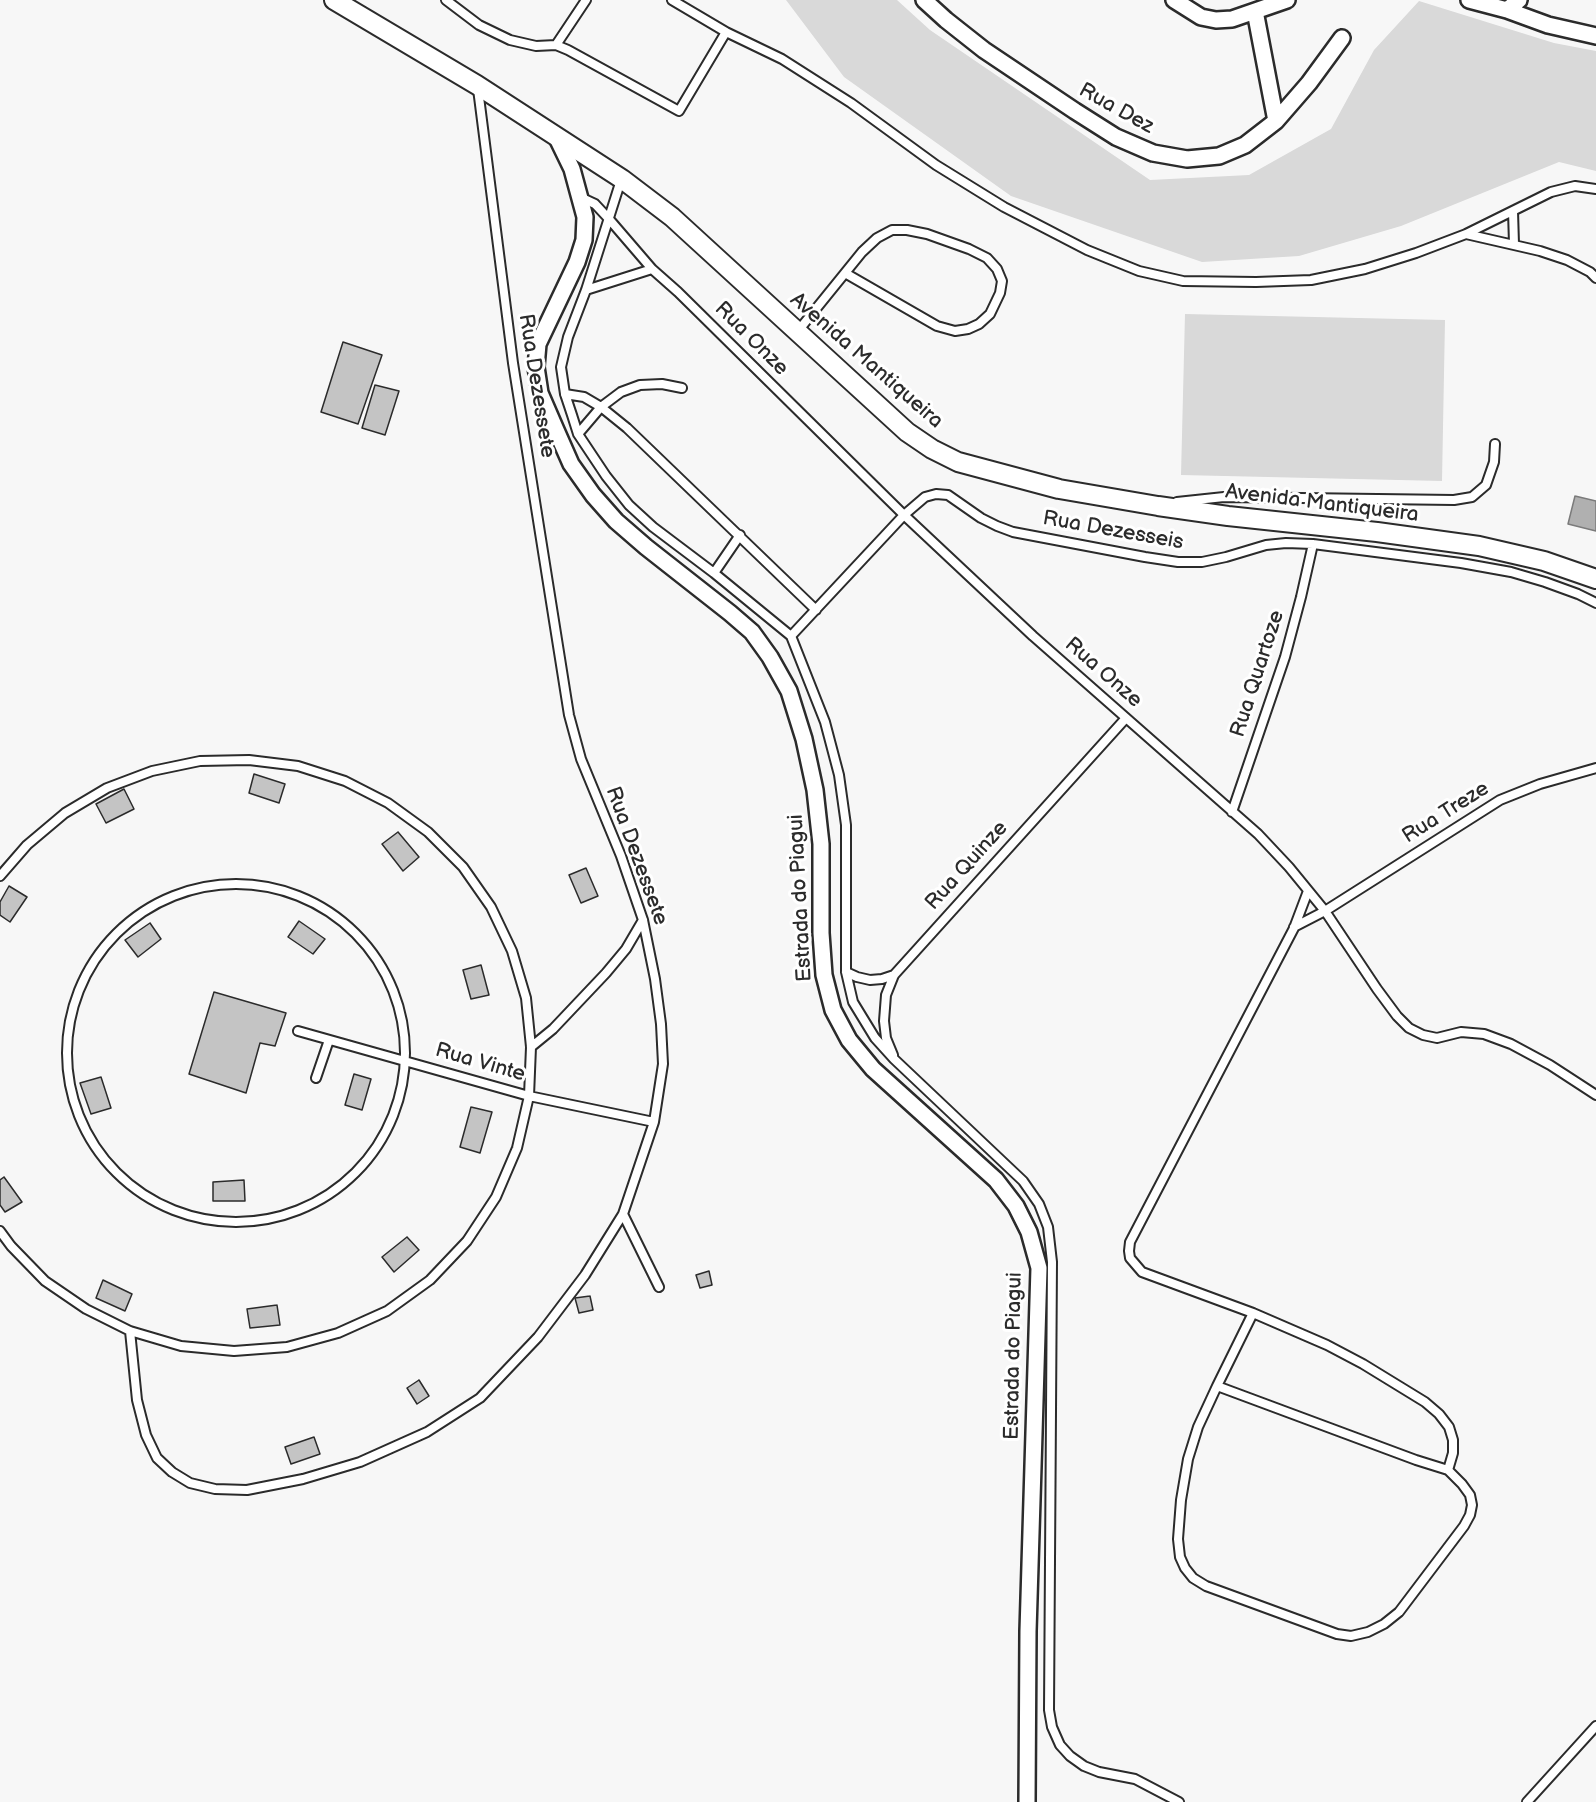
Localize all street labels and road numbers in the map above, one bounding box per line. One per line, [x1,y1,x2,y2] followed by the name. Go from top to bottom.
[1074,78,1158,140] street label: Rua Dez
[784,288,948,434] street label: Avenida Mantiqueira
[709,297,793,381] street label: Rua Onze
[512,312,560,460] street label: Rua Dezessete
[1224,480,1420,528] street label: Avenida Mantiqueira
[1041,506,1185,556] street label: Rua Dezesseis
[1226,607,1290,741] street label: Rua Quartoze
[1059,633,1147,713] street label: Rua Onze
[1398,776,1494,850] street label: Rua Treze
[599,783,673,929] street label: Rua Dezessete
[784,814,818,982] street label: Estrada do Piagui
[920,816,1014,916] street label: Rua Quinze
[432,1038,528,1088] street label: Rua Vinte
[1000,1272,1028,1440] street label: Estrada do Piagui

